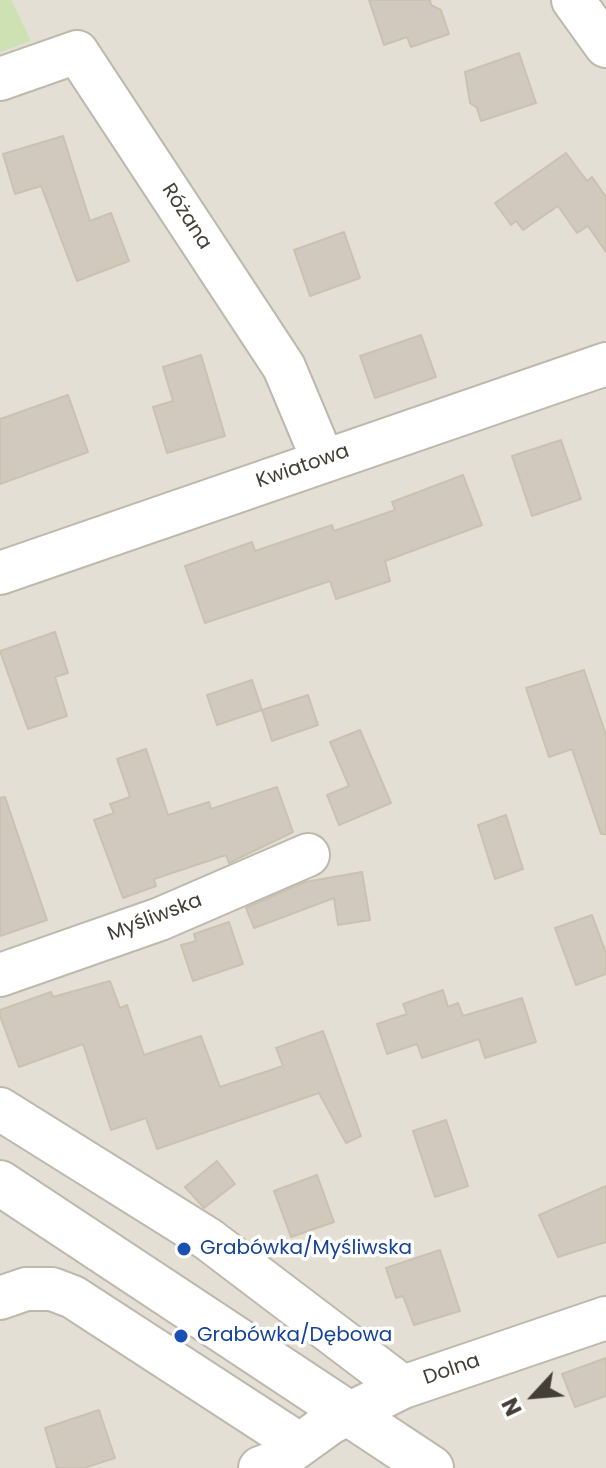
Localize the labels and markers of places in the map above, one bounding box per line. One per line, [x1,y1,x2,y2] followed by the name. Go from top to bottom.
[200,1237,412,1261] place label: Grabówka/Myśliwska
[175,1240,193,1258] marker: Grabówka/Myśliwska
[197,1324,392,1348] place label: Grabówka/Dębowa
[172,1327,190,1345] marker: Grabówka/Dębowa

